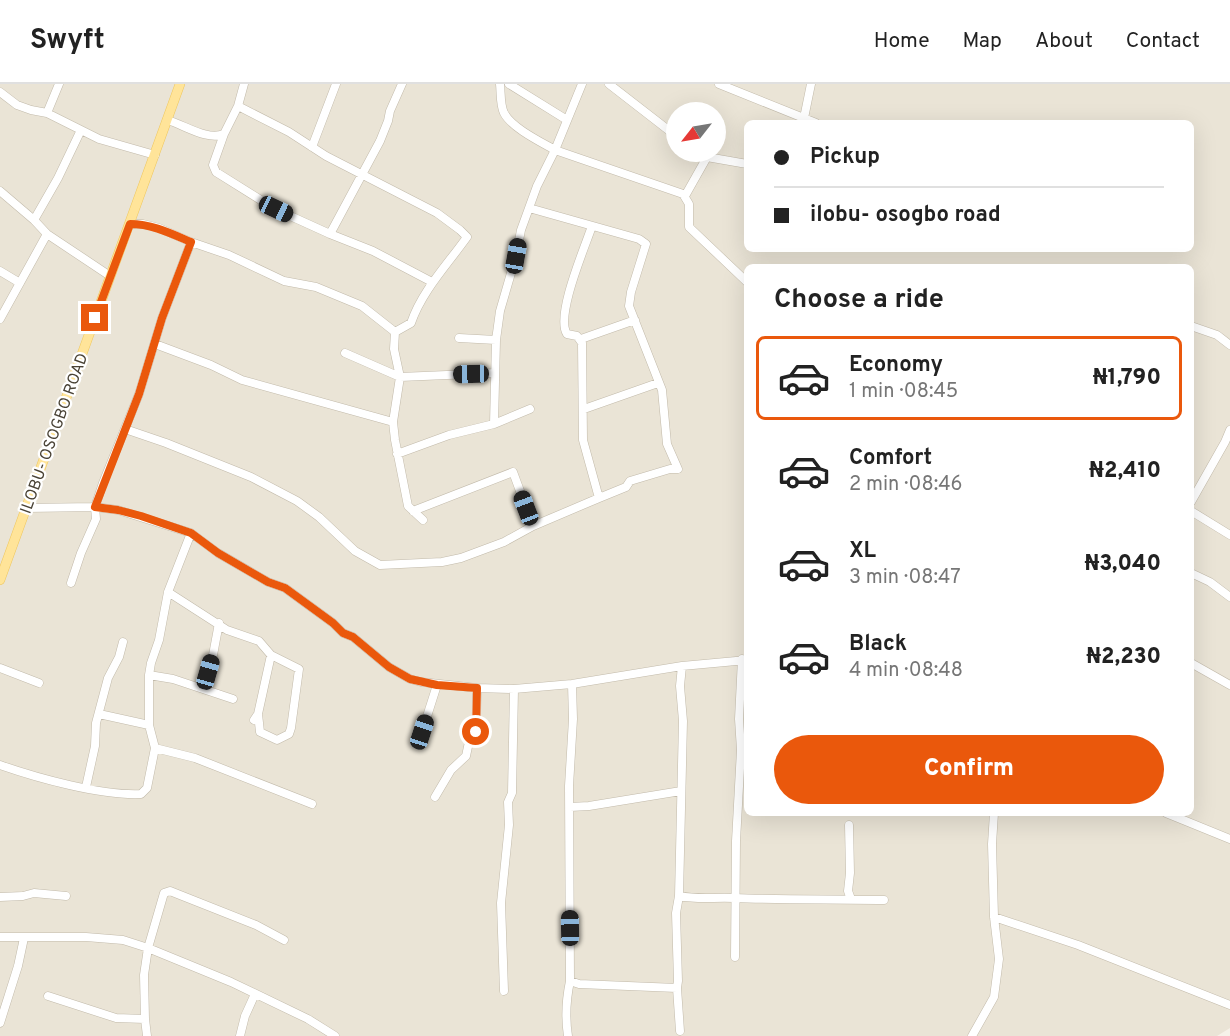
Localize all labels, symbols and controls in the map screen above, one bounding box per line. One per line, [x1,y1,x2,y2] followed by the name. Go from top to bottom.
[30,23,105,59] text: Swyft
[874,28,930,55] text: Home
[963,28,1002,55] text: Map
[1035,28,1093,55] text: About
[1126,28,1200,55] text: Contact
[666,102,726,162] north arrow
[666,102,726,162] map controls
[810,144,880,171] text: Pickup
[256,193,296,225] car
[810,202,1001,229] text: ilobu- osogbo road
[504,237,528,275] car
[774,283,944,317] text: Choose a ride
[81,304,108,331] route end
[17,351,93,517] street label: ILOBU- OSOGBO ROAD
[777,351,831,405] icon: car
[849,352,943,379] text: Economy
[453,365,489,383] car
[1093,365,1161,392] text: ₦1,790
[849,379,958,405] text: 1 min · 08:45
[777,444,831,498] icon: car
[849,445,932,472] text: Comfort
[1089,458,1161,485] text: ₦2,410
[849,472,963,498] text: 2 min · 08:46
[511,488,541,528] car
[777,537,831,591] icon: car
[849,538,876,565] text: XL
[1084,551,1161,578] text: ₦3,040
[849,565,961,591] text: 3 min · 08:47
[777,630,831,684] icon: car
[849,631,907,658] text: Black
[1086,644,1161,671] text: ₦2,230
[194,652,222,692] car
[849,658,963,684] text: 4 min · 08:48
[408,712,436,752] car
[462,718,489,745] route start
[774,735,1164,804] button: Confirm
[561,910,579,946] car

